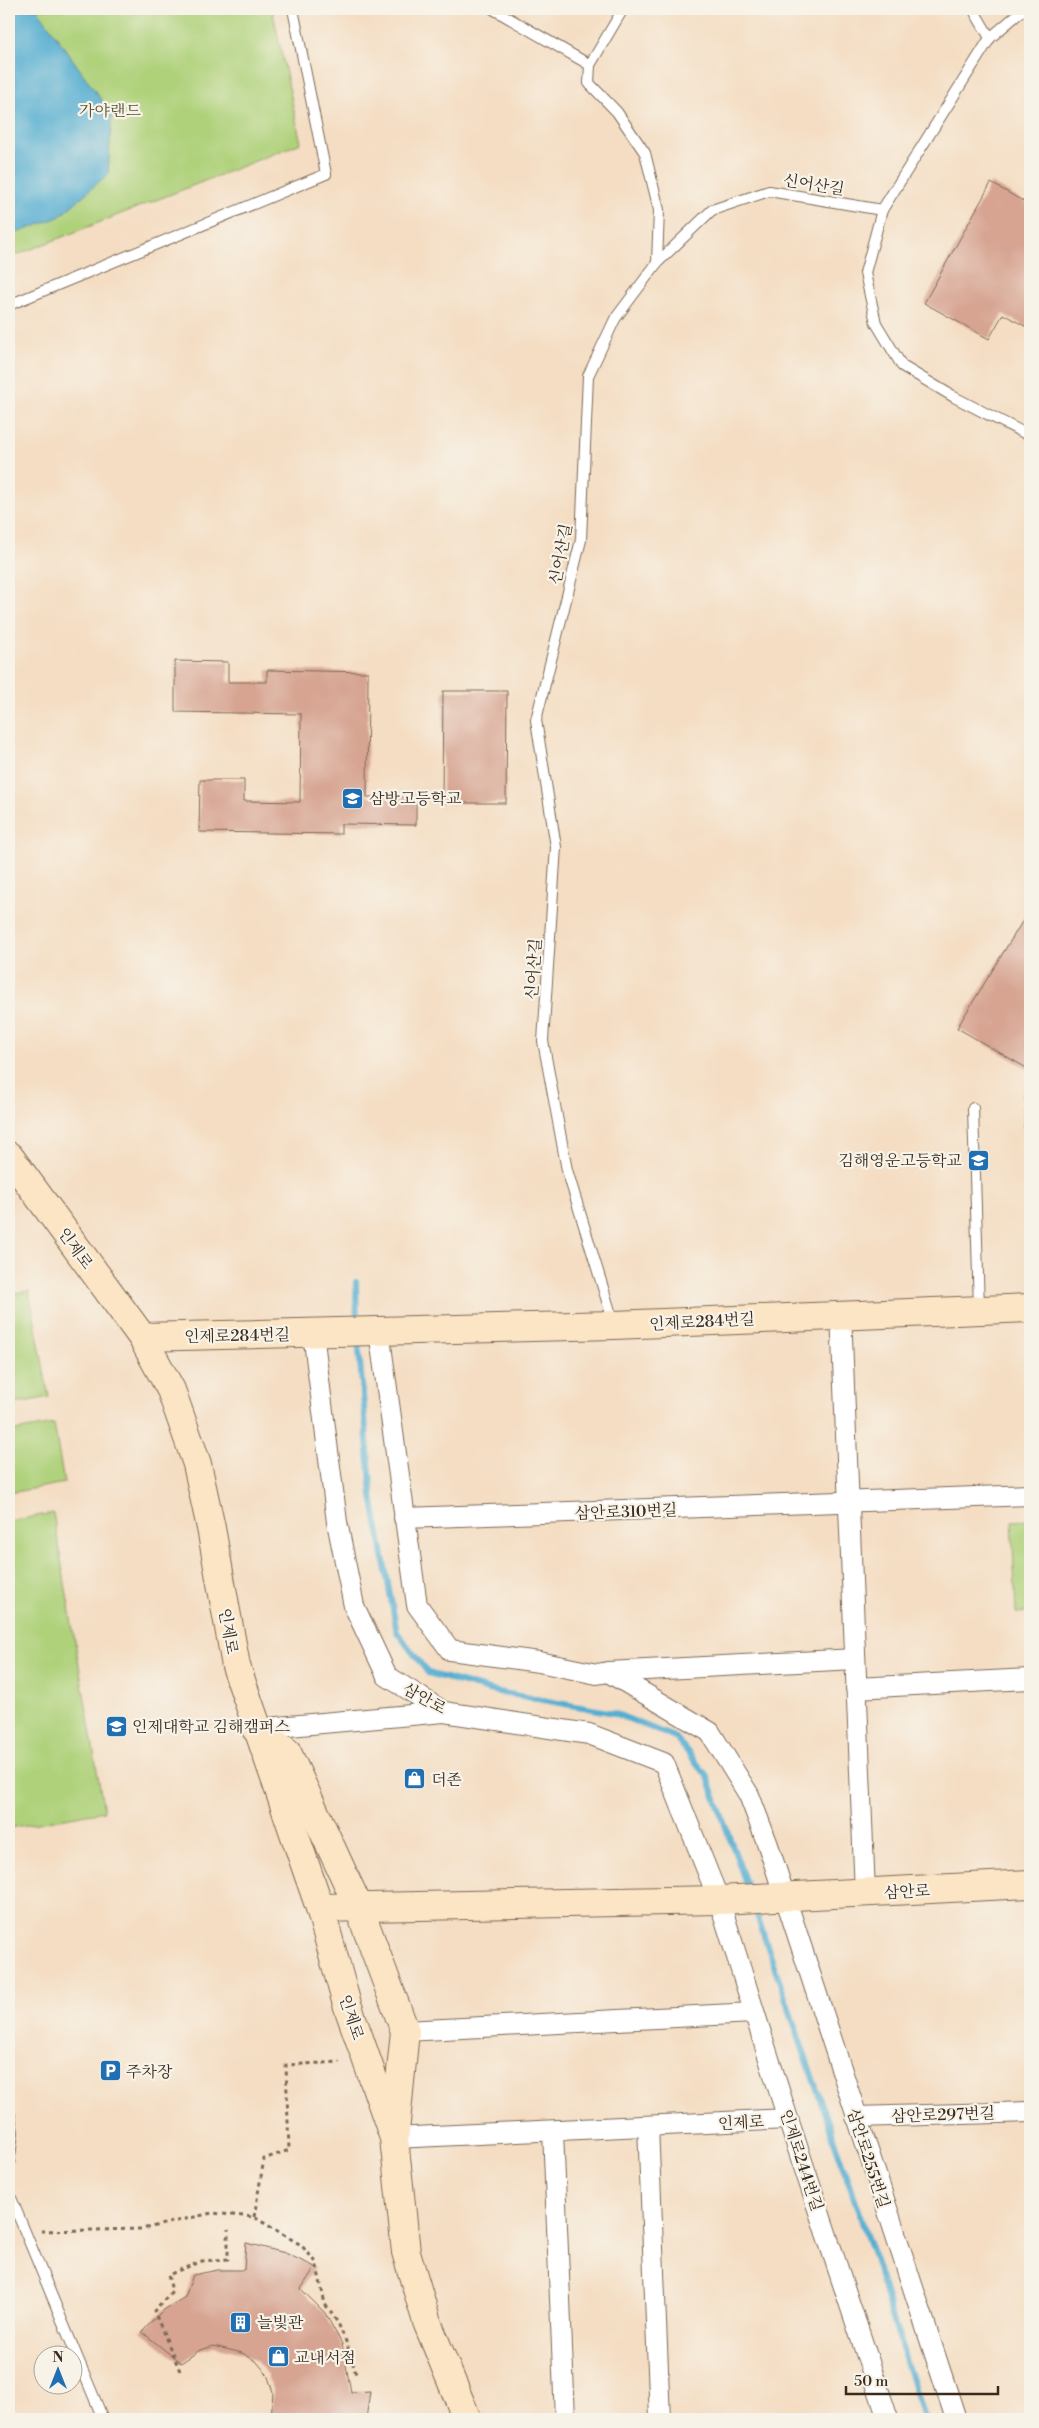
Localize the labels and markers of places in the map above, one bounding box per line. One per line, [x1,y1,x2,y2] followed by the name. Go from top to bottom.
[341,786,365,810] school or university icon: 삼방고등학교
[369,789,462,809] place label: 삼방고등학교
[966,1148,990,1172] school or university icon: 김해영운고등학교
[838,1151,962,1171] place label: 김해영운고등학교
[104,1714,128,1738] school or university icon: 인제대학교 김해캠퍼스
[132,1717,290,1737] place label: 인제대학교 김해캠퍼스
[403,1767,427,1791] shop icon: 더존
[431,1770,462,1790] place label: 더존
[98,2059,122,2083] parking icon: 주차장
[126,2062,173,2082] place label: 주차장
[229,2310,253,2334] building icon: 늘빛관
[257,2313,304,2333] place label: 늘빛관
[266,2345,290,2369] shop icon: 교내서점
[294,2348,356,2368] place label: 교내서점

